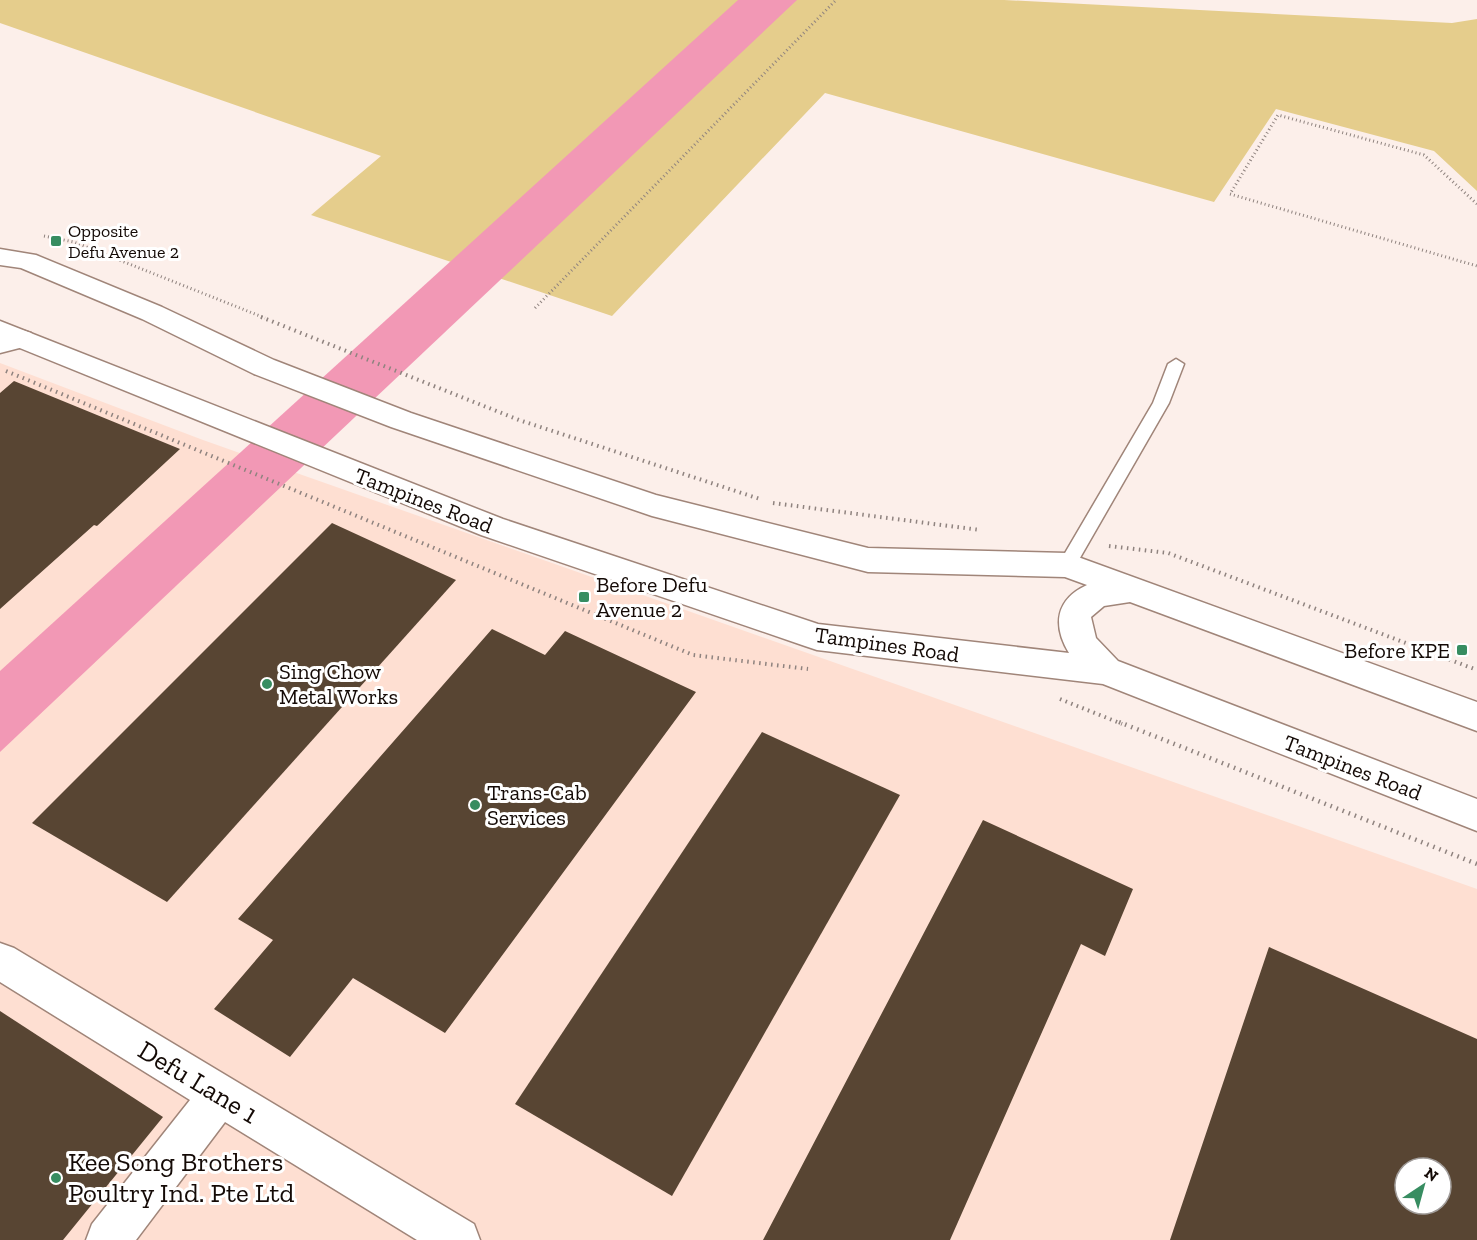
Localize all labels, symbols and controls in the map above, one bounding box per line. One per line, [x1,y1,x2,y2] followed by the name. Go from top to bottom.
[68,220,179,263] place label: Opposite Defu Avenue 2
[49,234,63,248] marker: Opposite Defu Avenue 2
[351,462,497,539] street label: Tampines Road
[596,571,708,623] place label: Before Defu Avenue 2
[577,590,591,604] marker: Before Defu Avenue 2
[813,621,961,668] street label: Tampines Road
[1344,637,1450,664] place label: Before KPE
[1455,643,1469,657] marker: Before KPE
[279,658,398,710] place label: Sing Chow Metal Works
[260,677,274,691] marker: Sing Chow Metal Works
[1280,729,1426,806] street label: Tampines Road
[487,779,587,831] place label: Trans-Cab Services
[468,798,482,812] marker: Trans-Cab Services
[132,1034,264,1130] street label: Defu Lane 1
[68,1146,294,1209] place label: Kee Song Brothers Poultry Ind. Pte Ltd
[1393,1156,1453,1216] north arrow
[1421,1163,1442,1186] text: N
[49,1171,63,1185] marker: Kee Song Brothers Poultry Ind. Pte Ltd

